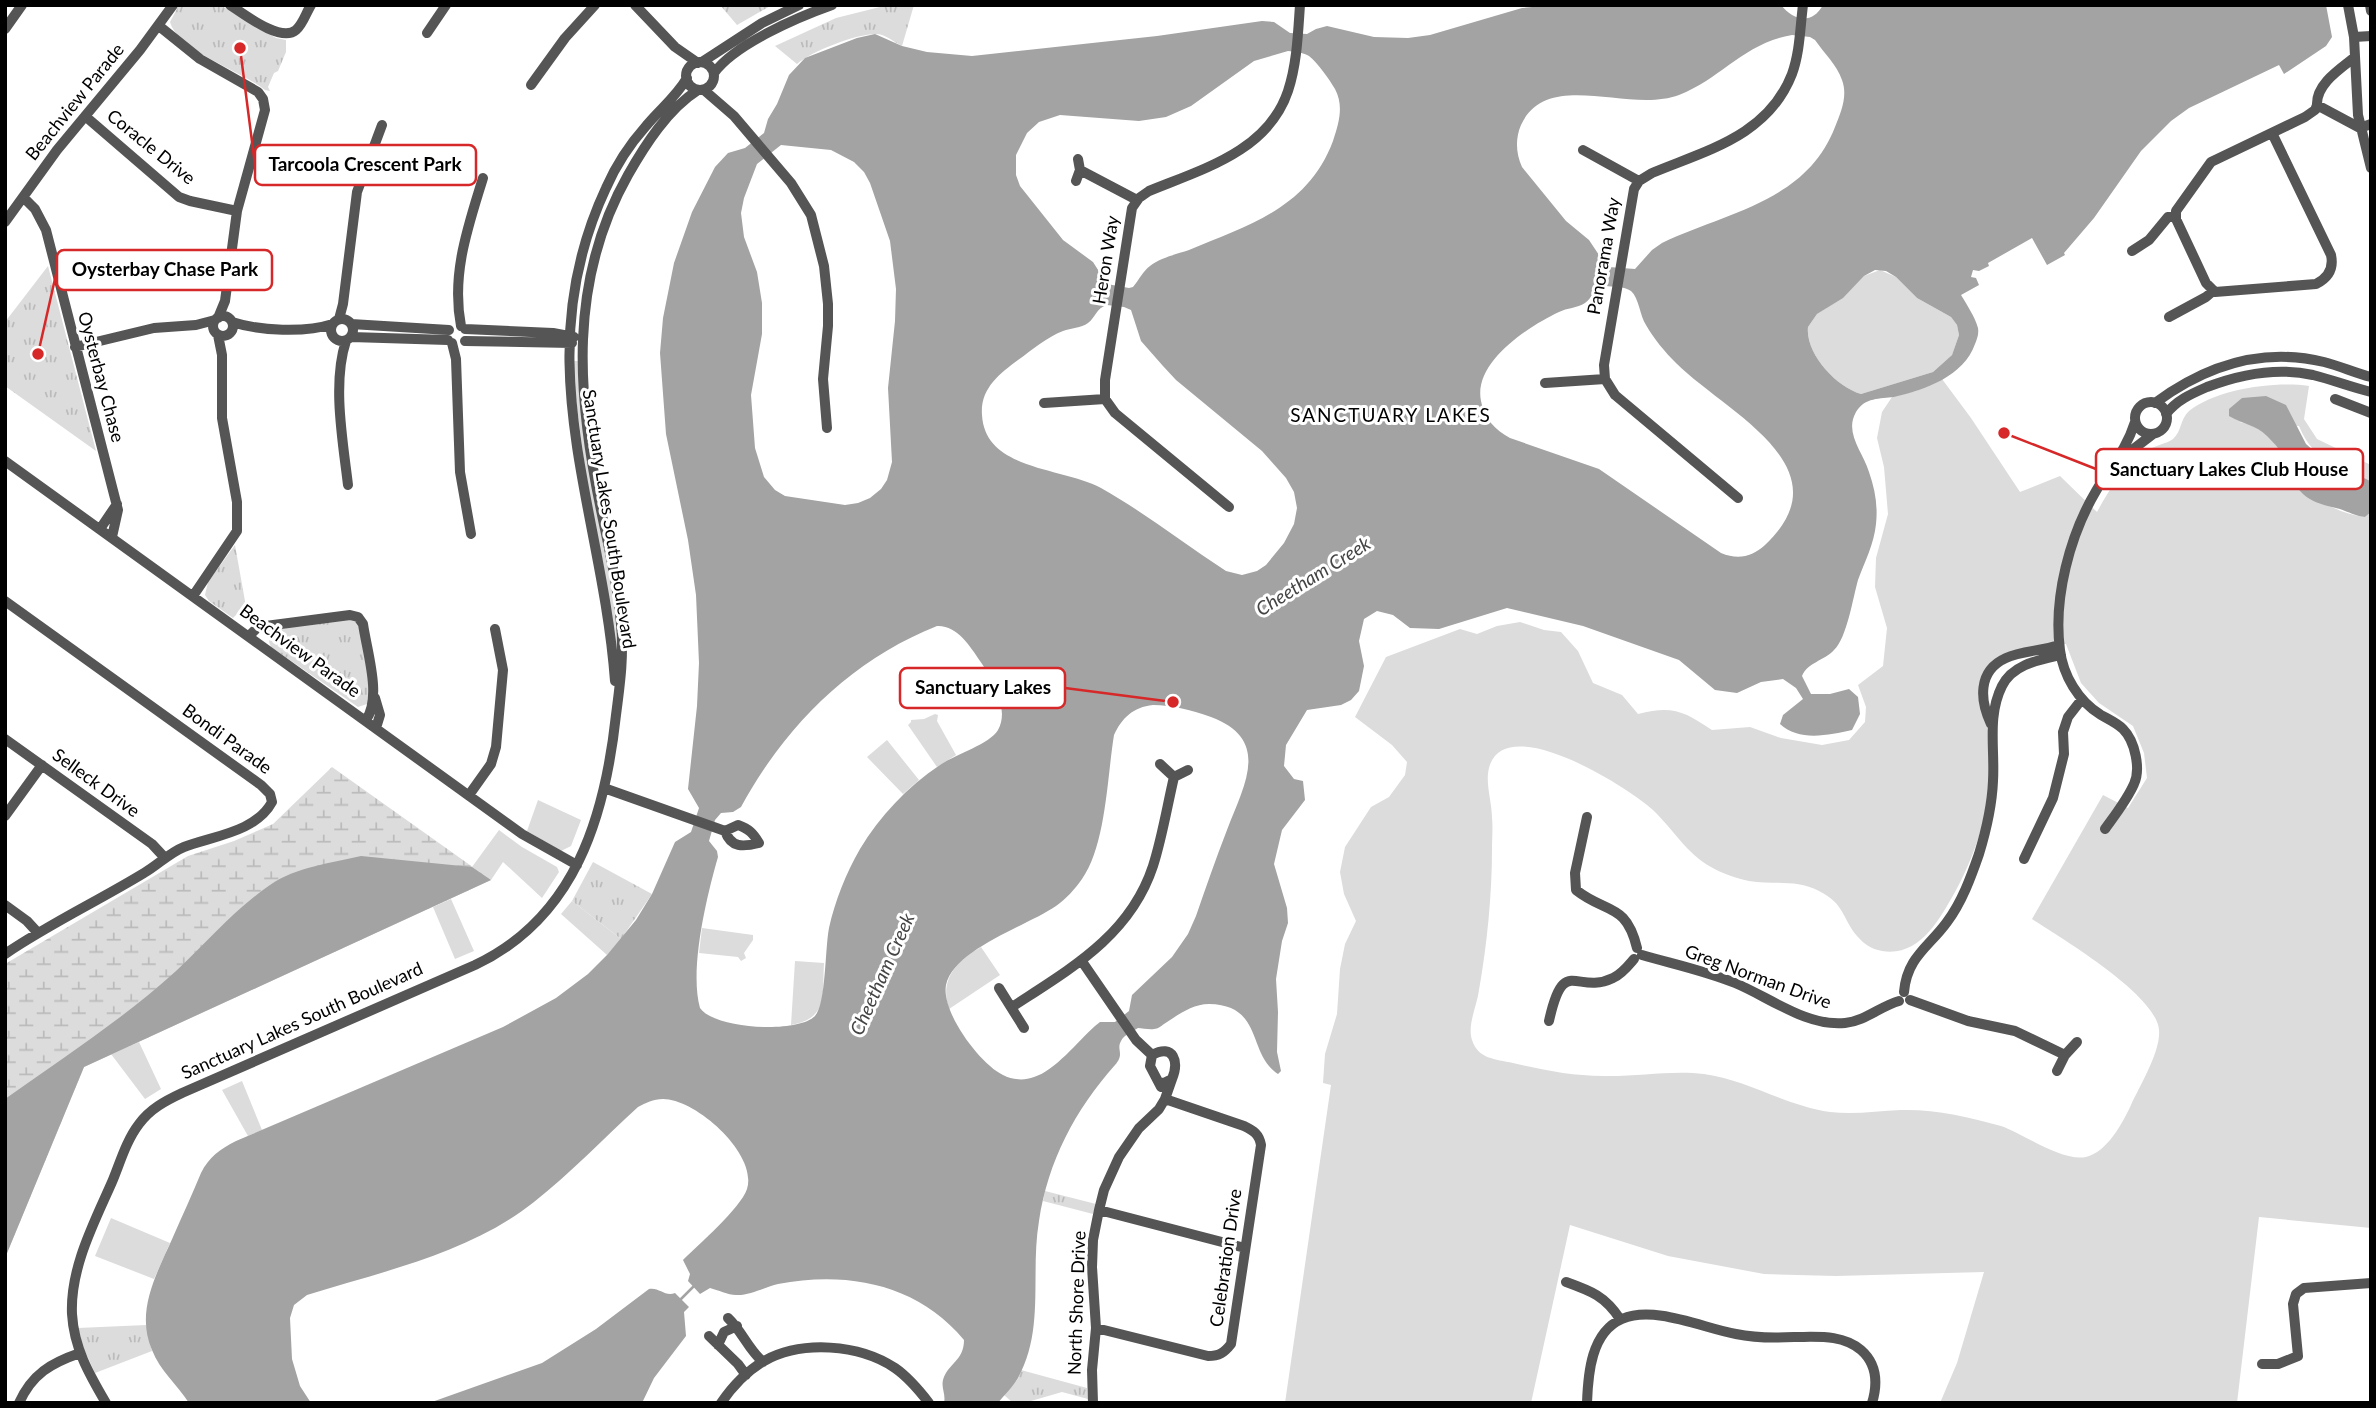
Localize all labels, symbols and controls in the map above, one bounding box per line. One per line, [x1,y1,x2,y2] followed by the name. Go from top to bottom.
[20,38,128,164] street label: Beachview Parade
[103,104,200,189] street label: Coracle Drive
[255,145,476,185] callout: Tarcoola Crescent Park
[268,152,462,175] text: Tarcoola Crescent Park
[1582,195,1624,316] street label: Panorama Way
[1087,213,1123,306] street label: Heron Way
[57,250,272,290] callout: Oysterbay Chase Park
[72,257,259,280] text: Oysterbay Chase Park
[74,309,130,444] street label: Oysterbay Chase
[579,388,641,650] street label: Sanctuary Lakes South Boulevard
[1290,403,1492,426] district label: SANCTUARY LAKES
[2096,449,2363,489] callout: Sanctuary Lakes Club House
[2110,457,2348,480] text: Sanctuary Lakes Club House
[1251,531,1375,620] water label: Cheetham Creek
[236,599,365,701] street label: Beachview Parade
[900,668,1065,708] callout: Sanctuary Lakes
[915,675,1051,698] text: Sanctuary Lakes
[179,698,277,778] street label: Bondi Parade
[49,743,145,821] street label: Selleck Drive
[844,908,919,1038] water label: Cheetham Creek
[1682,939,1835,1013] street label: Greg Norman Drive
[177,957,426,1083] street label: Sanctuary Lakes South Boulevard
[1204,1187,1246,1328] street label: Celebration Drive
[1062,1230,1090,1376] street label: North Shore Drive

